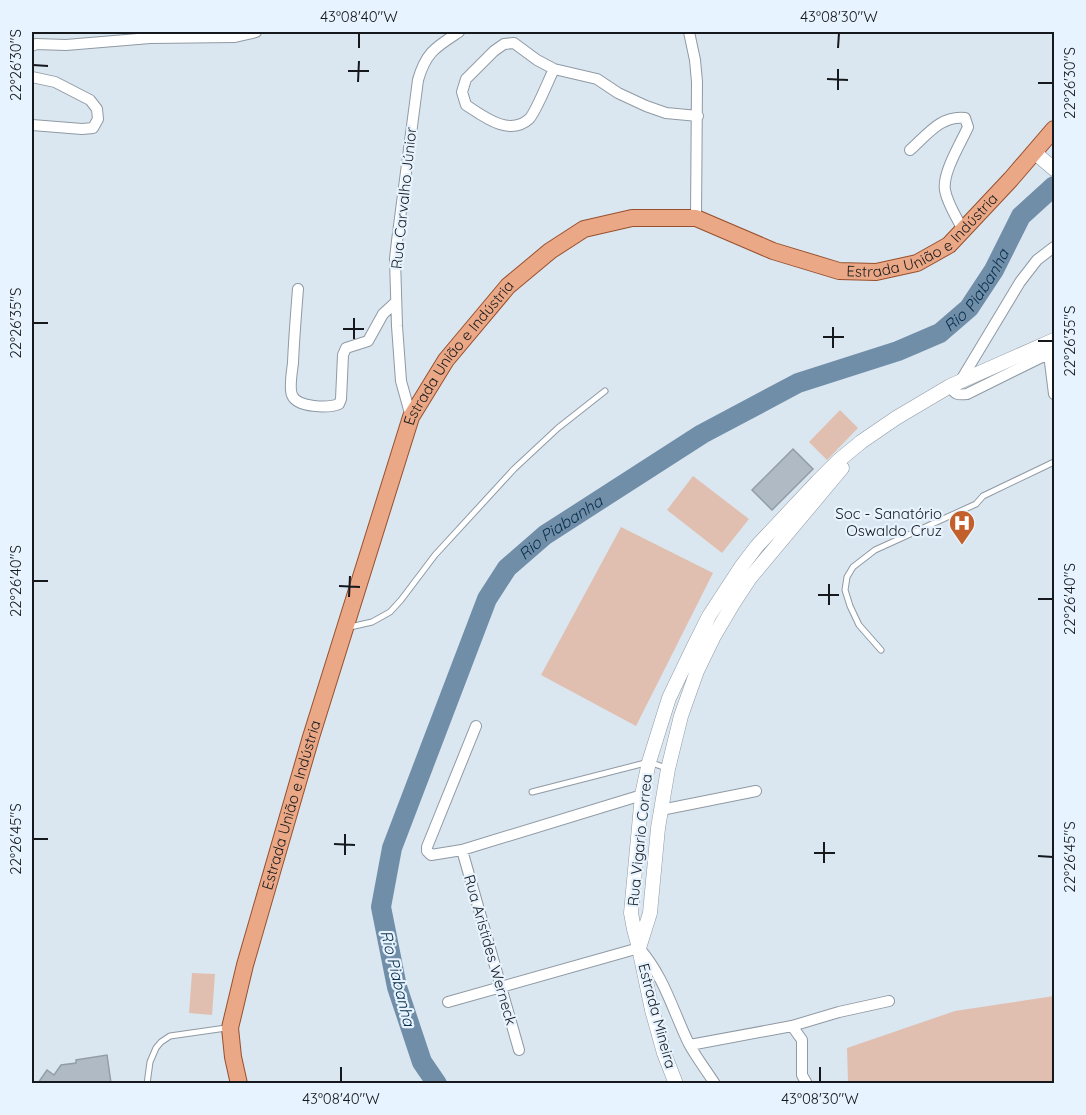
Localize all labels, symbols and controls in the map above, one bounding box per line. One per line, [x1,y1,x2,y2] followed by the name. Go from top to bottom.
[320,7,398,26] text: 43°08'40"W
[800,7,878,26] text: 43°08'30"W
[6,29,25,101] text: 22°26'30"S
[1060,47,1079,119] text: 22°26'30"S
[387,126,420,270] street label: Rua Carvalho Júnior
[846,189,1002,282] street label: Estrada União e Indústria
[939,244,1014,336] water label: Rio Piabanha
[399,276,518,427] street label: Estrada União e Indústria
[6,287,25,359] text: 22°26'35"S
[1060,305,1079,377] text: 22°26'35"S
[514,490,607,564] water label: Rio Piabanha
[835,504,942,540] place label: Soc - Sanatório Oswaldo Cruz
[947,508,977,546] hospital icon: Soc - Sanatório Oswaldo Cruz
[6,545,25,617] text: 22°26'40"S
[1060,563,1079,635] text: 22°26'40"S
[257,718,325,892] street label: Estrada União e Indústria
[623,773,656,907] street label: Rua Vigario Correa
[6,803,25,875] text: 22°26'45"S
[1060,821,1079,893] text: 22°26'45"S
[460,872,521,1027] street label: Rua Aristides Werneck
[376,928,420,1029] water label: Rio Piabanha
[634,961,681,1071] street label: Estrada Mineira
[302,1089,380,1108] text: 43°08'40"W
[781,1089,859,1108] text: 43°08'30"W

